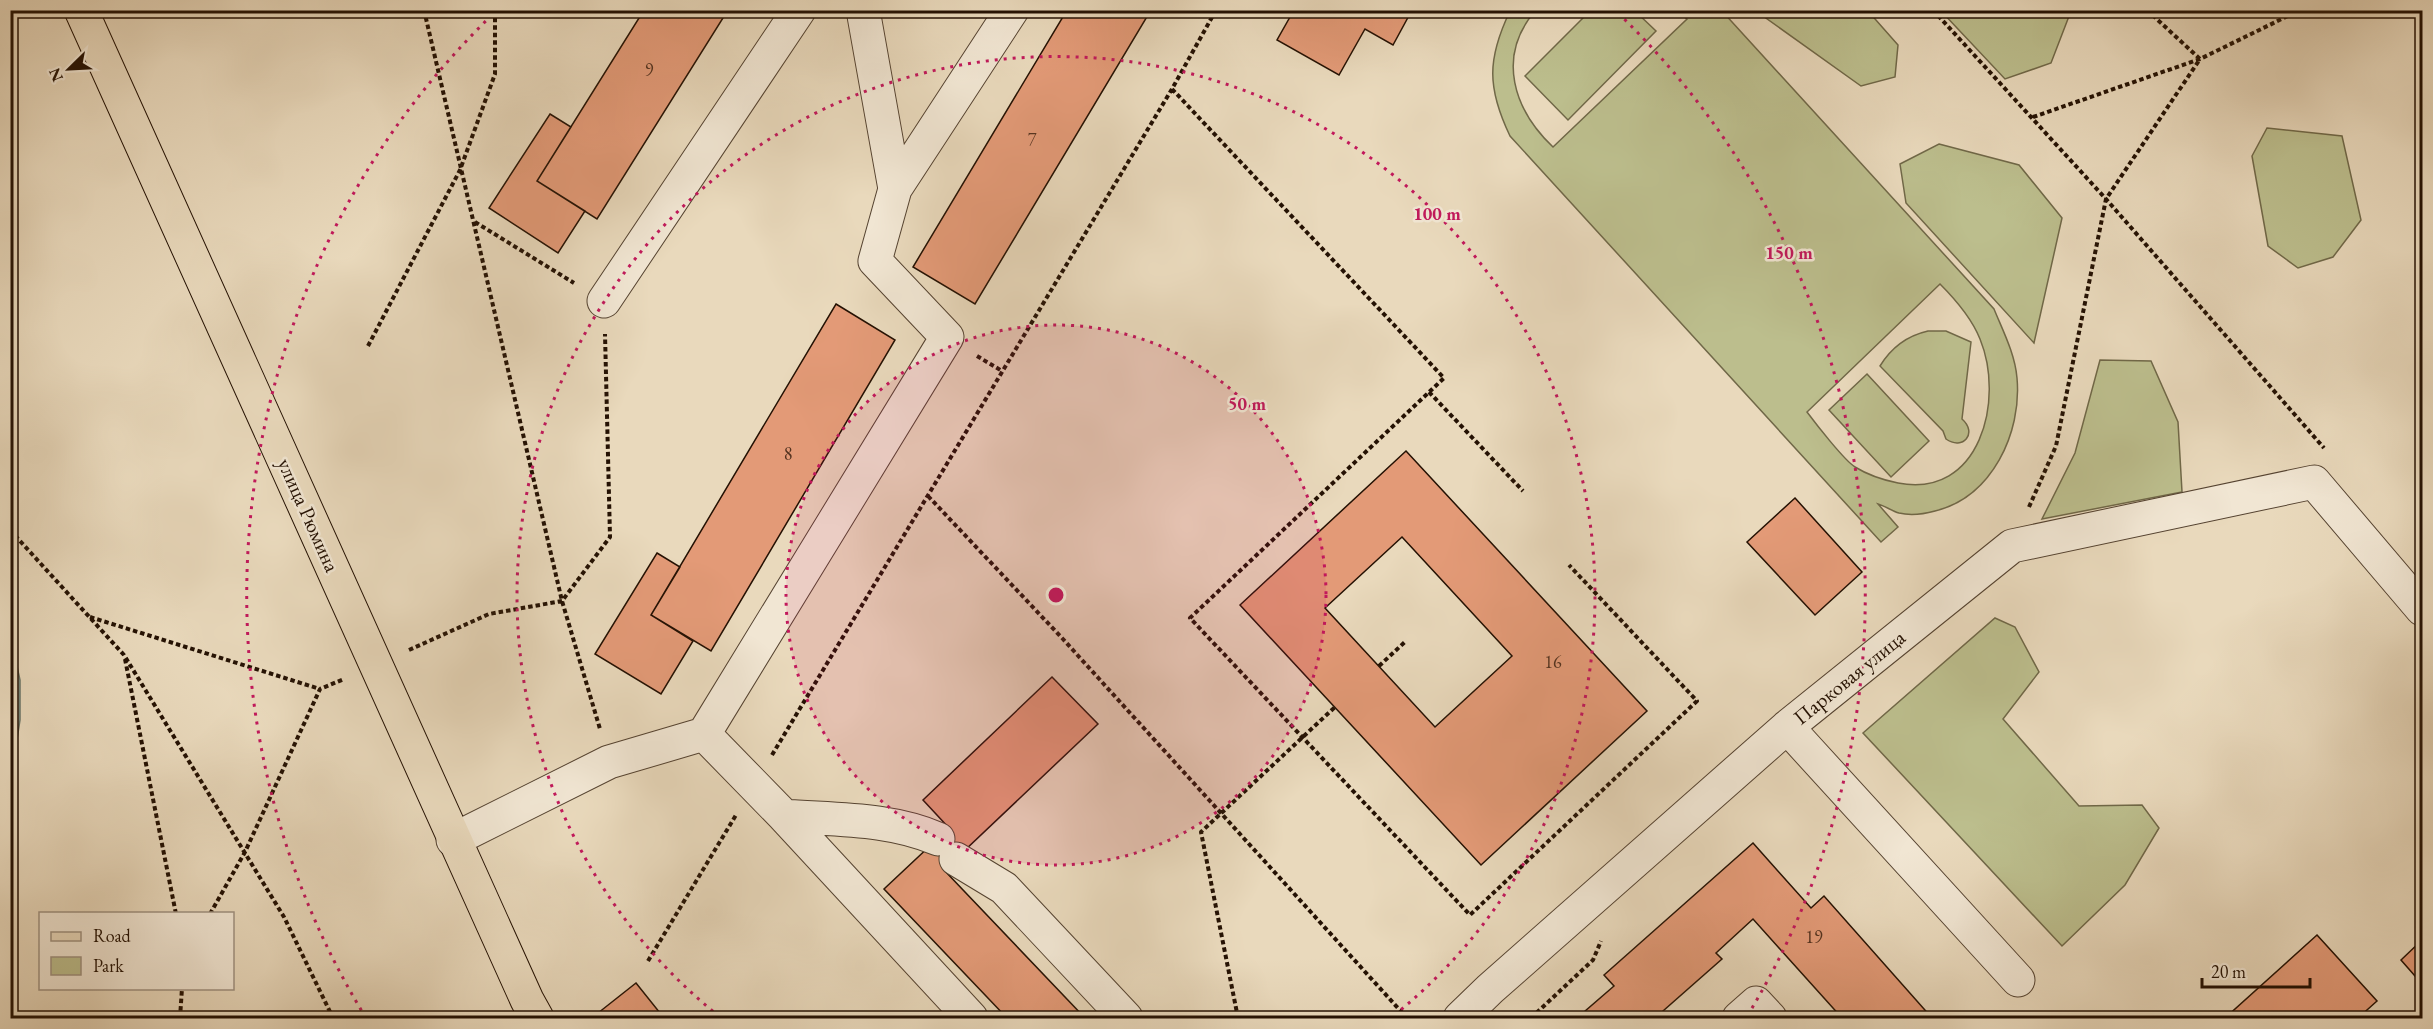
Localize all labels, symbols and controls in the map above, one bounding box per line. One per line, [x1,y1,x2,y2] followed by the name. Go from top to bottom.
[39,39,99,99] north arrow
[645,58,654,81] house number: 9
[44,65,68,85] text: N
[1028,128,1037,151] house number: 7
[1413,202,1461,225] text: 100 m
[1765,241,1813,264] text: 150 m
[1228,392,1266,415] text: 50 m
[784,442,792,465] house number: 8
[272,454,346,577] street label: улица Рюмина
[1046,585,1066,605] centre of rings
[1787,623,1911,730] street label: Парковая улица
[1544,650,1562,673] house number: 16
[39,912,234,990] legend
[93,924,132,947] text: Road
[1805,925,1823,948] house number: 19
[2202,951,2310,989] scale bar
[93,954,124,977] text: Park
[2211,960,2246,983] text: 20 m

